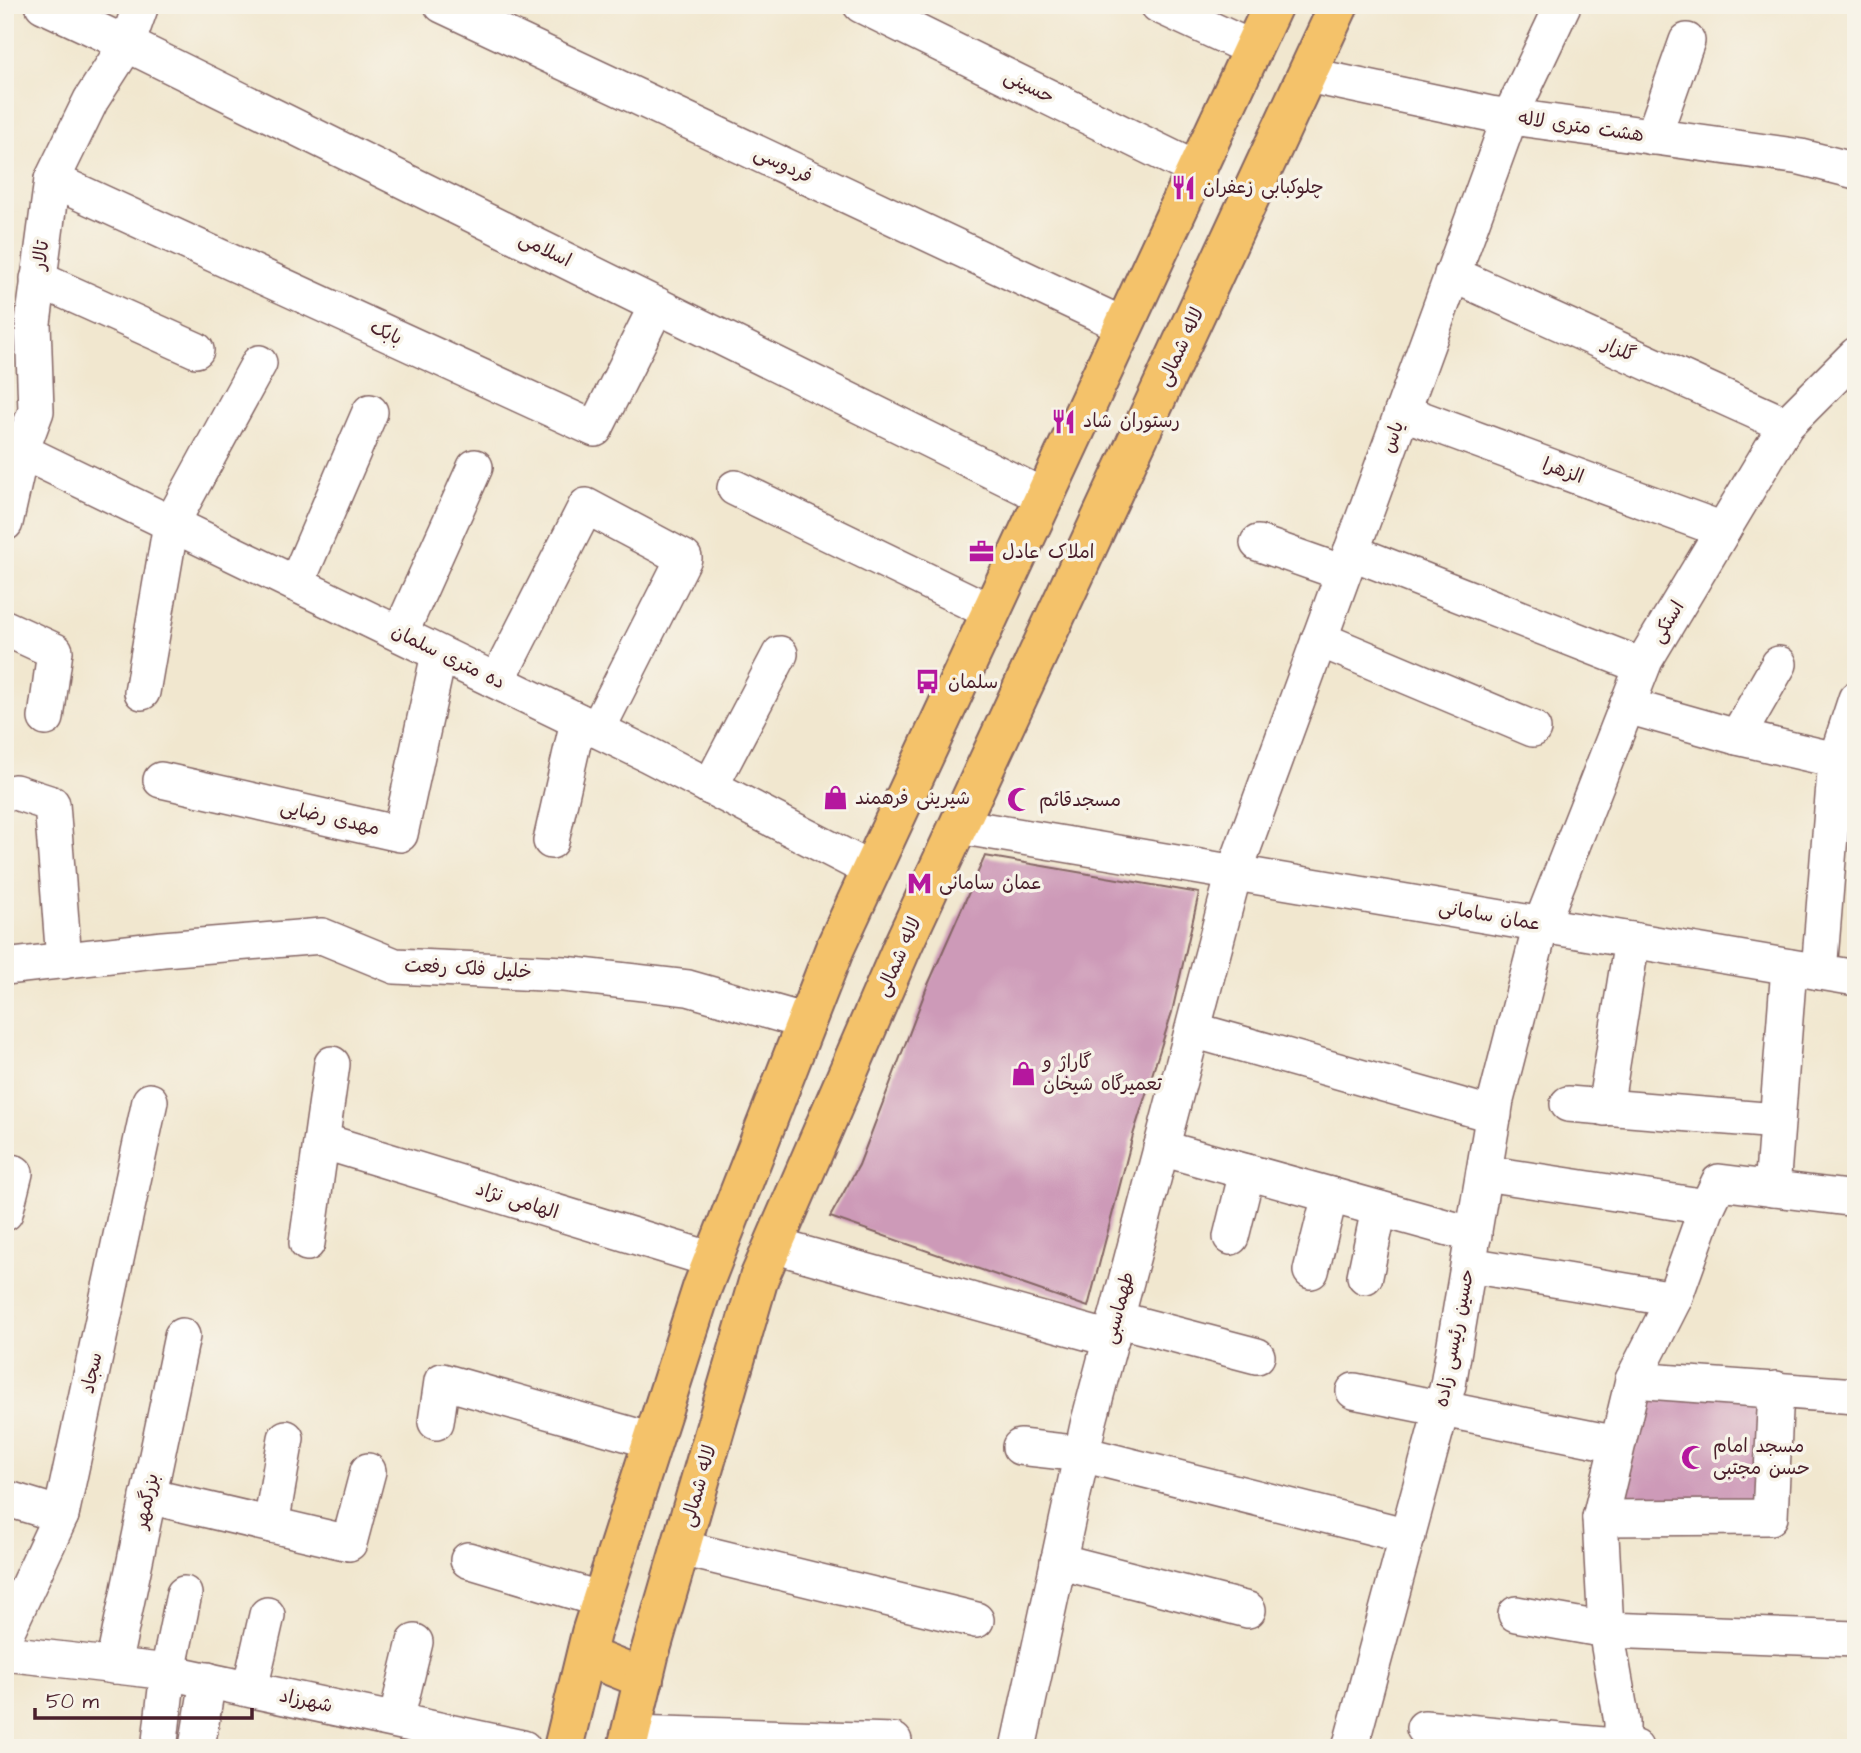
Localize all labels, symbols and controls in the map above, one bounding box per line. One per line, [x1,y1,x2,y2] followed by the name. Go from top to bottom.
[999,63,1059,111] street label: حسینی
[1516,105,1646,149] street label: هشت متری لاله
[749,140,817,190] street label: فردوسی
[1169,173,1197,201] restaurant icon: چلوکبابی زعفران
[1203,174,1324,201] place label: چلوکبابی زعفران
[514,226,576,274] street label: اسلامی
[25,238,56,273] street label: تالار
[1151,303,1211,391] street label: لاله شمالی
[365,314,407,352] street label: بابک
[1596,330,1640,369] street label: گلزار
[1049,407,1077,435] restaurant icon: رستوران شاد
[1083,408,1180,435] place label: رستوران شاد
[1375,417,1411,457] street label: یاس
[1539,451,1587,491] street label: الزهرا
[968,538,996,566] office icon: املاک عادل
[1002,539,1095,566] place label: املاک عادل
[1645,596,1691,648] street label: استکی
[387,618,509,696] street label: ده متری سلمان
[914,668,942,696] bus stop icon: سلمان
[948,669,998,696] place label: سلمان
[821,784,849,812] shop icon: شیرینی فرهمند
[855,785,970,812] place label: شیرینی فرهمند
[1005,786,1033,814] mosque icon: مسجدقائم
[1039,787,1121,814] place label: مسجدقائم
[278,793,382,843] street label: مهدی رضایی
[905,869,933,897] metro station icon: عمان سامانی
[939,870,1043,897] place label: عمان سامانی
[1437,894,1543,938] street label: عمان سامانی
[869,913,929,1001] street label: لاله شمالی
[404,952,532,986] street label: خلیل فلک رفعت
[1041,1049,1163,1098] place label: گاراژ و تعمیرگاه شیخان
[1009,1059,1037,1087] shop icon: گاراژ و تعمیرگاه شیخان
[472,1176,562,1226] street label: الهامی نژاد
[1428,1267,1482,1409] street label: حسین رئیسی زاده
[1096,1269,1142,1347] street label: طهماسبی
[74,1350,110,1396] street label: سجاد
[1713,1433,1810,1482] place label: مسجد امام حسن مجتبی
[674,1442,724,1530] street label: لاله شمالی
[1679,1443,1707,1471] mosque icon: مسجد امام حسن مجتبی
[128,1471,166,1533] street label: بزرگمهر
[35,1676,252,1720] scale bar
[277,1682,335,1720] street label: شهرزاد
[46,1687,100,1716] text: 50 m

